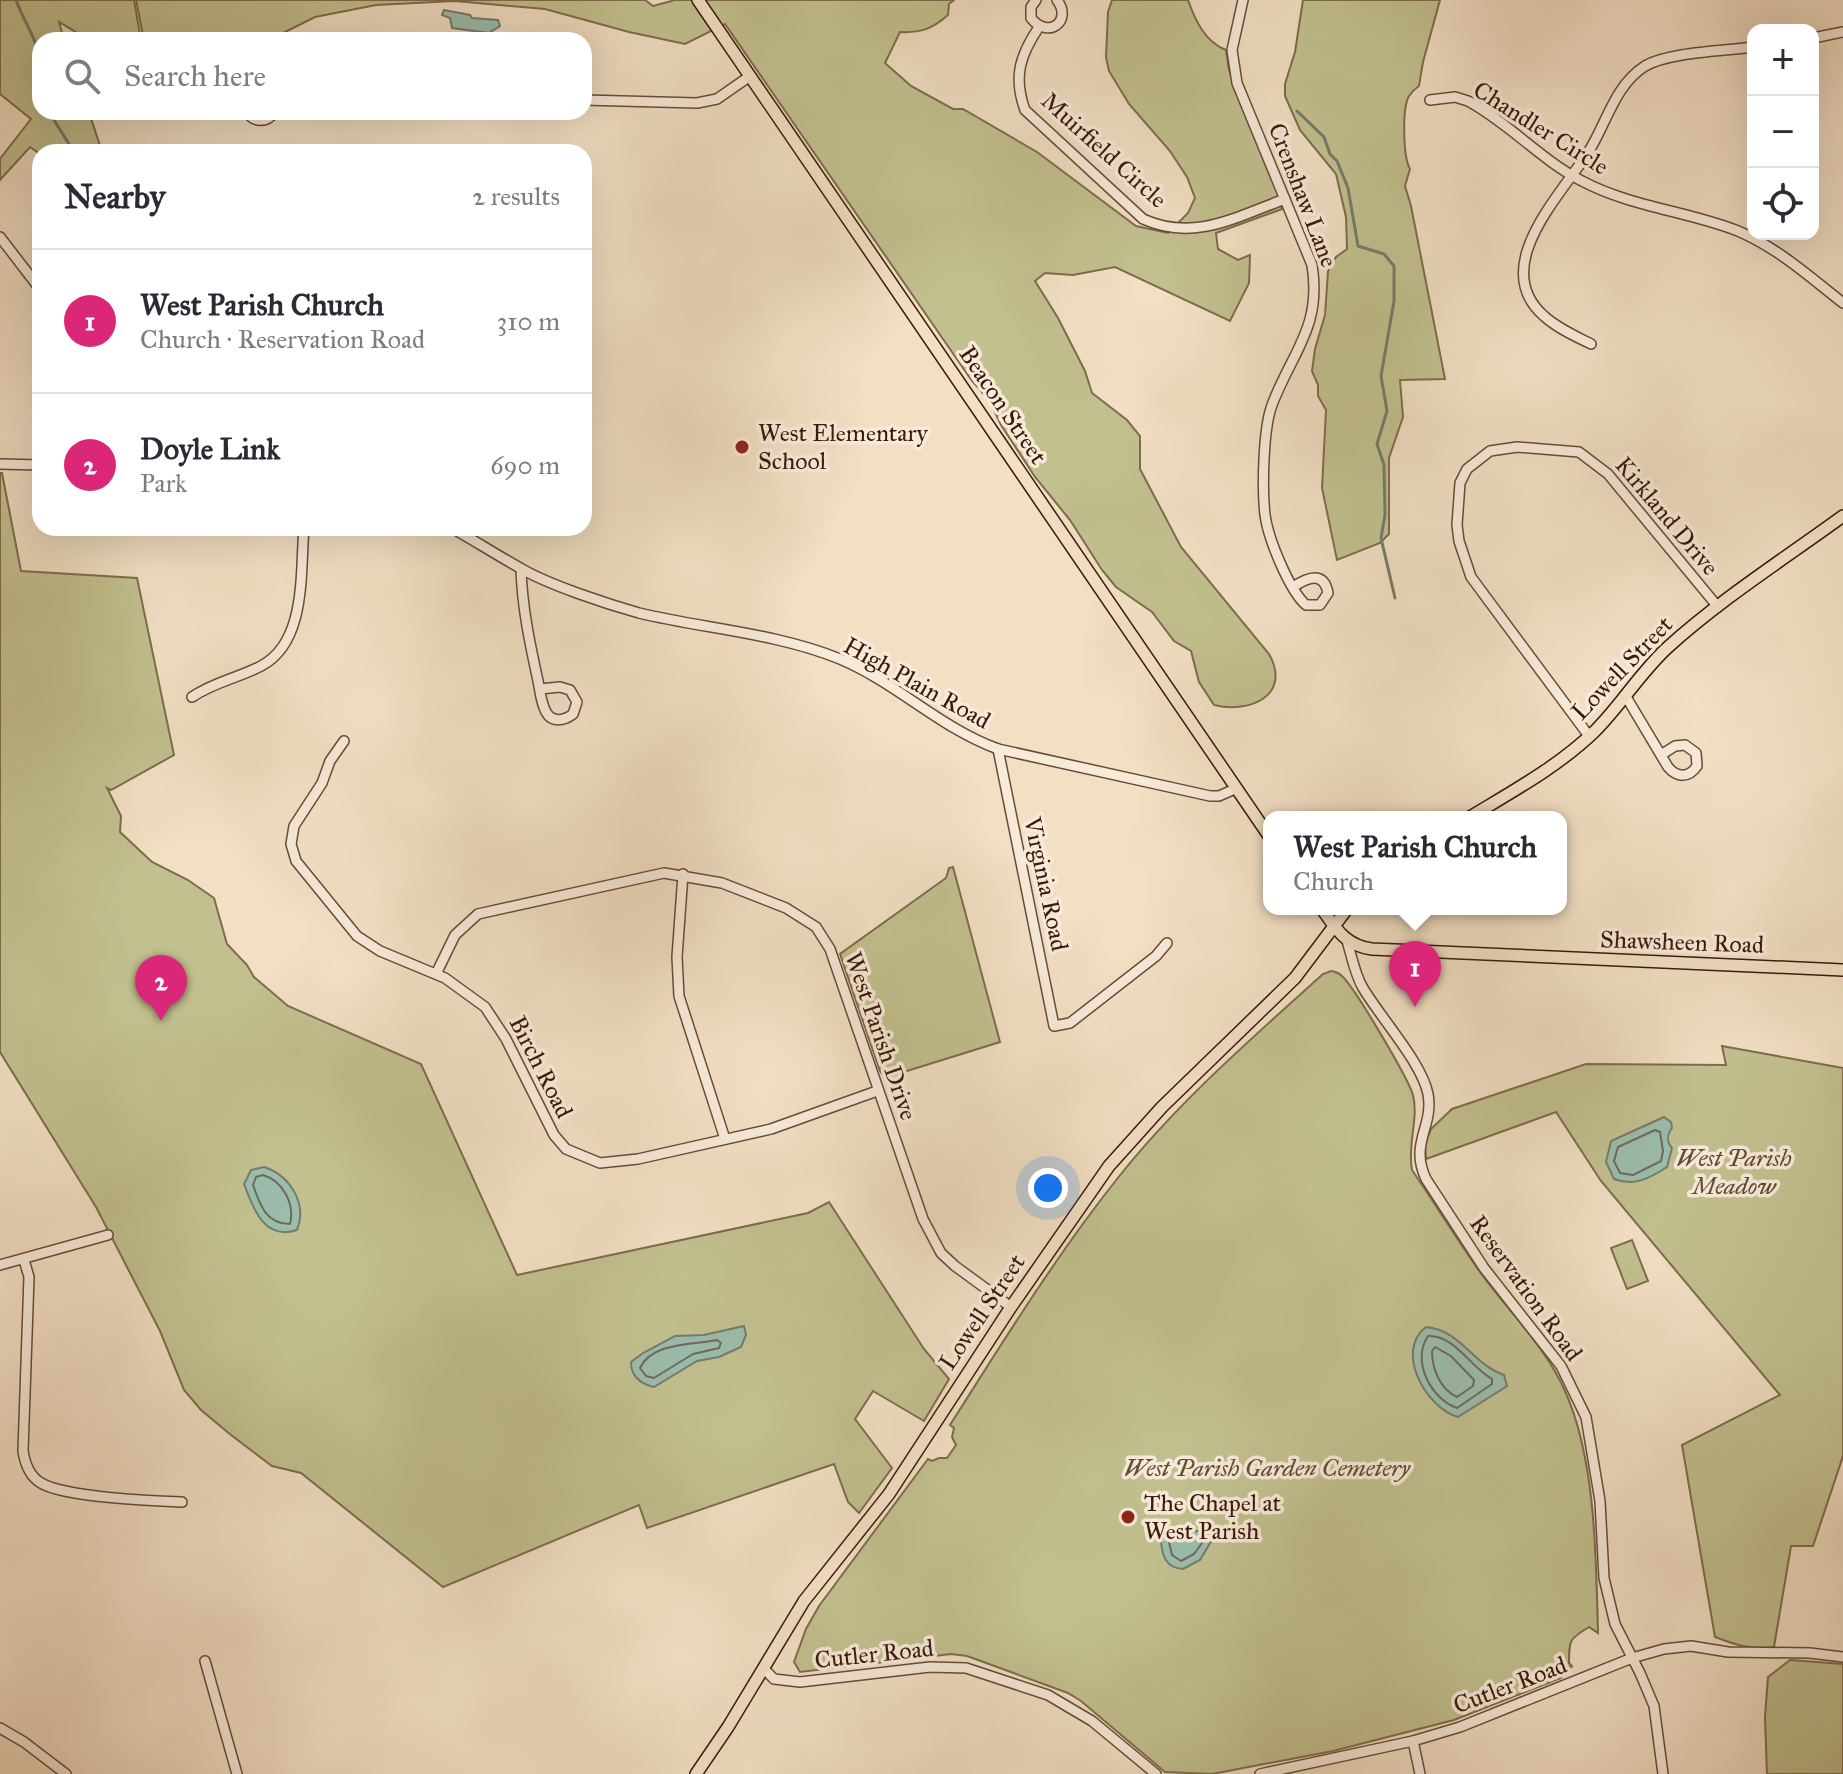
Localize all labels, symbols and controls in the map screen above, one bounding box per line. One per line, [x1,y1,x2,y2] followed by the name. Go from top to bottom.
[1747,24,1819,240] map controls
[1747,24,1819,96] button: +
[32,32,592,120] search box
[60,54,104,98] icon: search
[124,58,266,94] text: Search here
[1468,75,1614,181] street label: Chandler Circle
[1035,86,1173,214] street label: Muirfield Circle
[1747,96,1819,168] button: −
[1262,119,1344,271] street label: Crenshaw Lane
[1747,168,1819,240] button: locate
[64,176,166,217] text: Nearby
[472,180,560,212] text: 2 results
[140,287,384,323] text: West Parish Church
[85,305,95,337] text: 1
[497,305,560,337] text: 310 m
[140,323,425,355] text: Church · Reservation Road
[952,340,1054,470] street label: Beacon Street
[758,418,928,476] place label: West Elementary School
[140,431,280,467] text: Doyle Link
[733,438,751,456] marker: West Elementary School
[84,449,96,481] text: 2
[490,449,560,481] text: 690 m
[1609,450,1725,582] street label: Kirkland Drive
[140,467,187,499] text: Park
[1565,609,1679,726] street label: Lowell Street
[838,630,996,736] street label: High Plain Road
[1263,811,1567,915] popup
[1017,813,1075,954] street label: Virginia Road
[1293,829,1537,865] text: West Parish Church
[1293,865,1374,897] text: Church
[1599,924,1765,960] street label: Shawsheen Road
[1389,941,1441,1007] pin: 1
[838,948,924,1124] street label: West Parish Drive
[135,955,187,1021] pin: 2
[502,1011,580,1123] street label: Birch Road
[1676,1143,1792,1201] park label: West Parish Meadow
[1028,1168,1068,1208] your location
[1463,1209,1589,1367] street label: Reservation Road
[932,1248,1032,1376] street label: Lowell Street
[1124,1453,1411,1483] park label: West Parish Garden Cemetery
[1144,1488,1282,1546] place label: The Chapel at West Parish
[1119,1508,1137,1526] marker: The Chapel at West Parish
[813,1633,935,1675] street label: Cutler Road
[1449,1650,1571,1720] street label: Cutler Road

